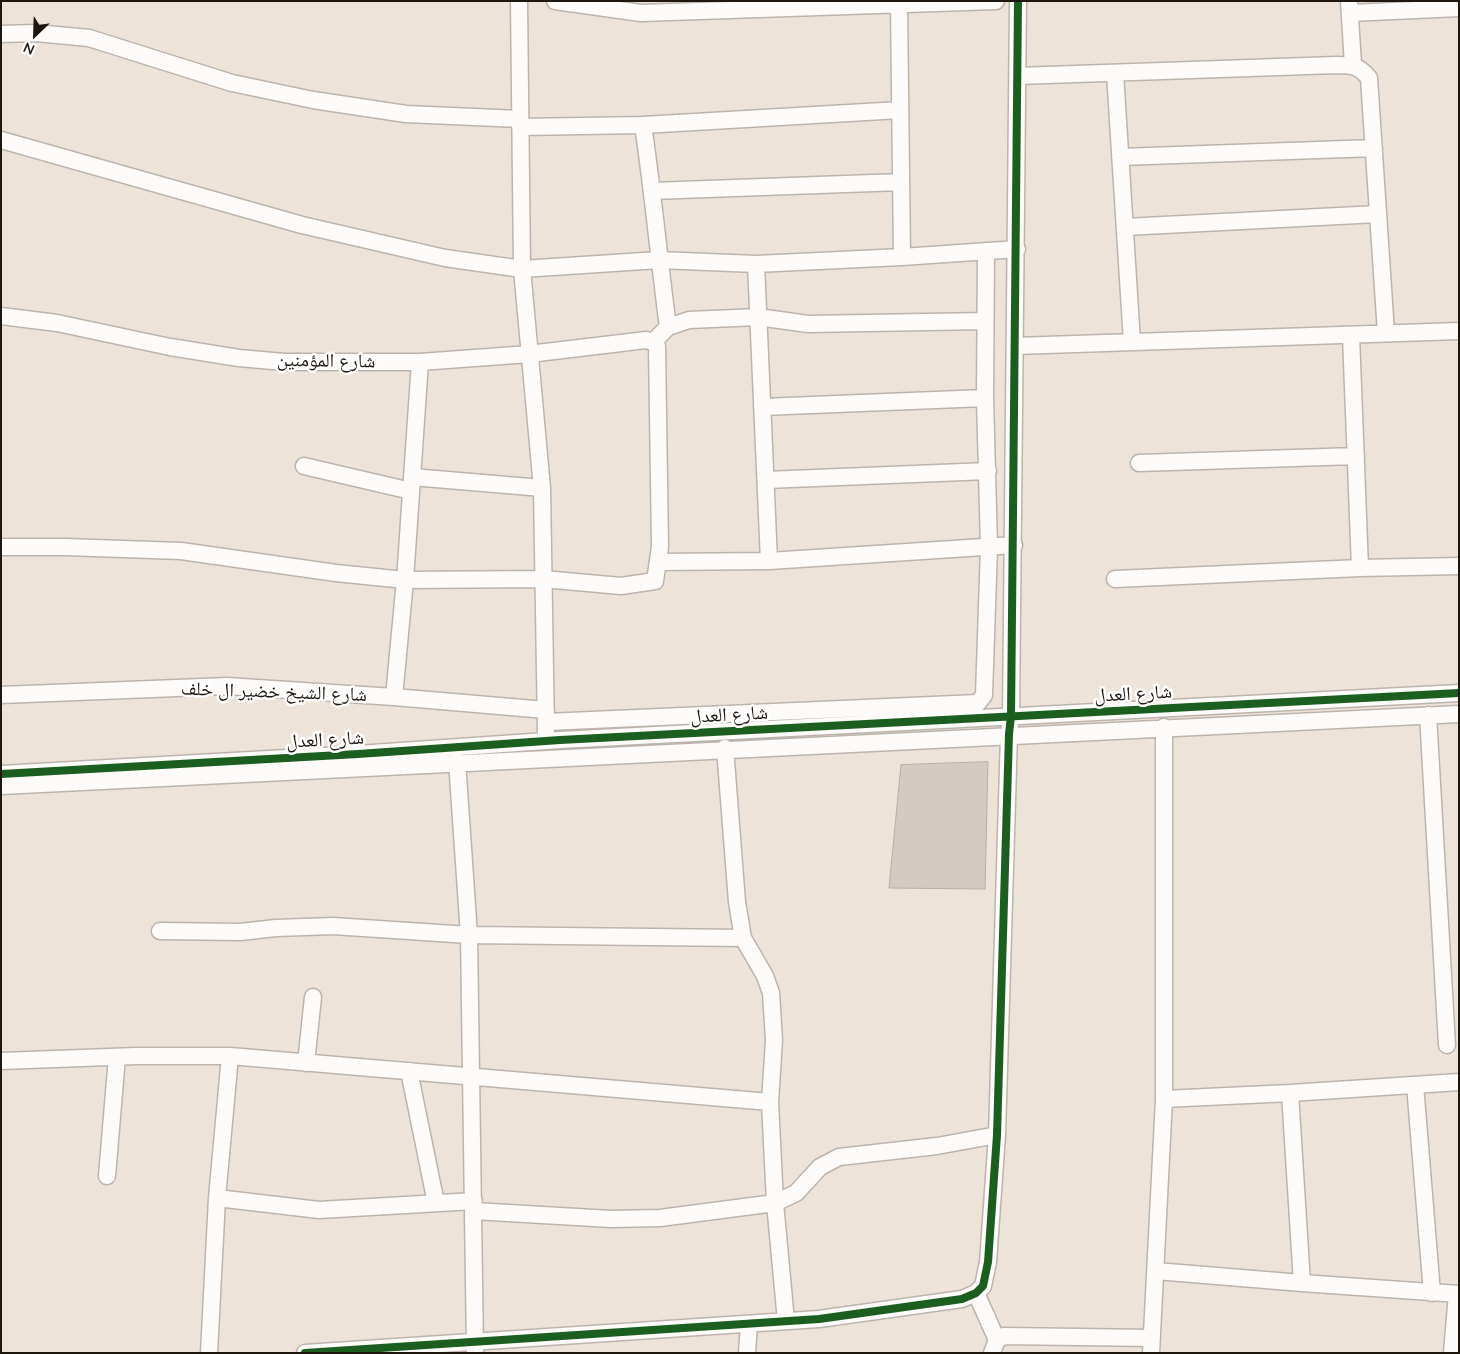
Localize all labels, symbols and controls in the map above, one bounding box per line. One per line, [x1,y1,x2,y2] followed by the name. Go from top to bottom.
[10,10,60,60] north arrow
[20,38,37,59] text: N
[277,349,375,373] street label: شارع المؤمنين
[181,677,367,707] street label: شارع الشيخ خضير ال خلف
[1094,681,1172,707] street label: شارع العدل
[690,702,768,728] street label: شارع العدل
[286,727,364,753] street label: شارع العدل

